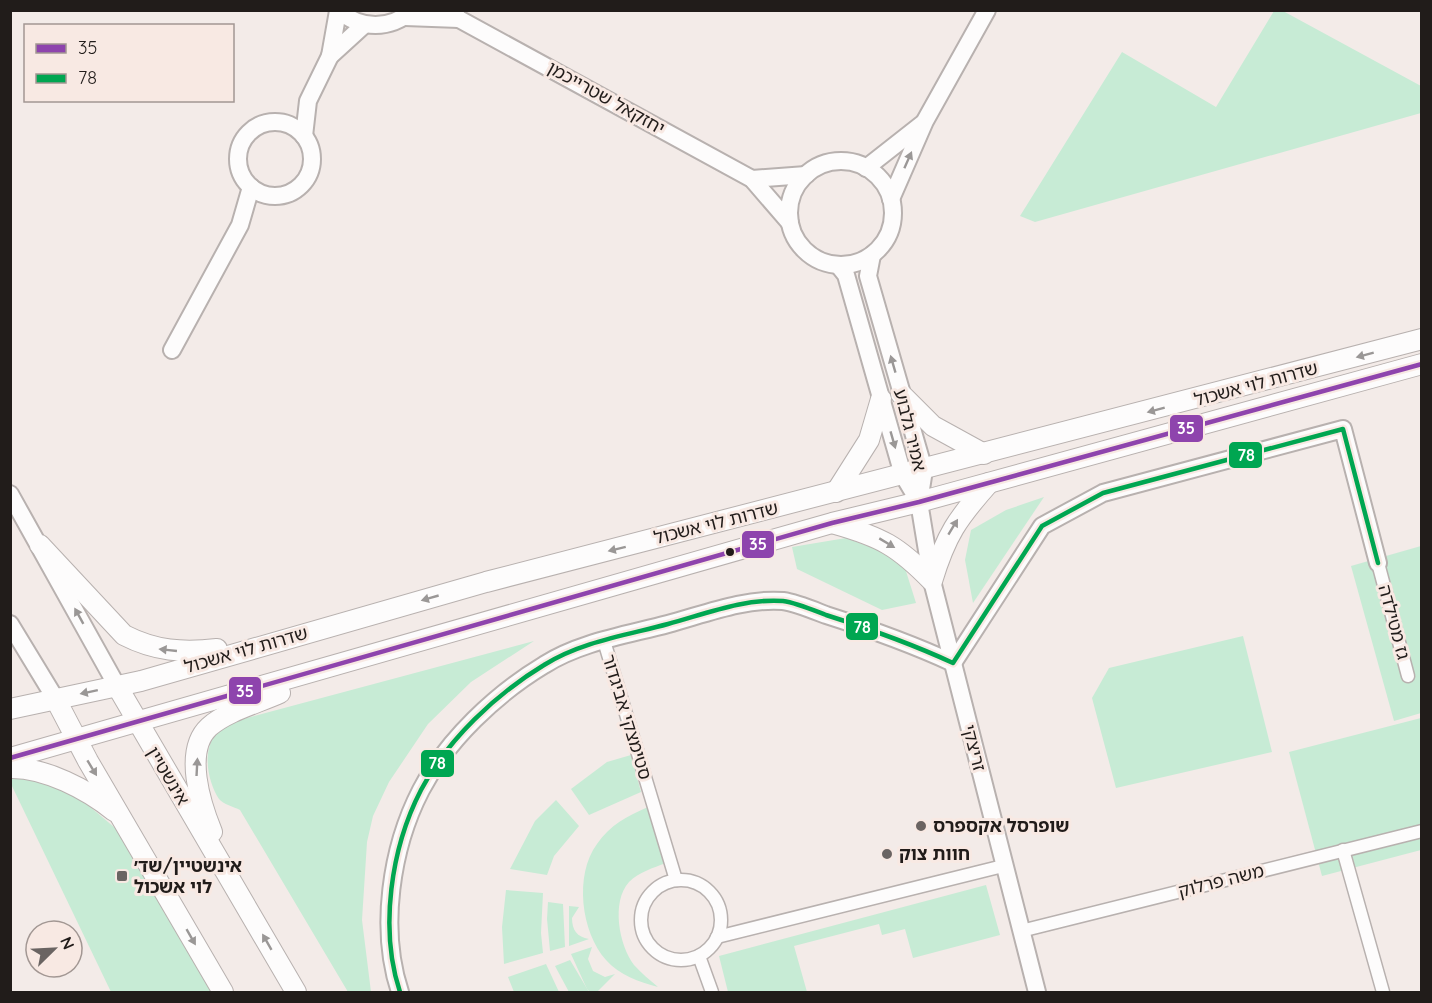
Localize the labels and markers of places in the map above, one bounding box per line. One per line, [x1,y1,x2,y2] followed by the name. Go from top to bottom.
[724,546,736,558] unlabelled marker
[933,814,1070,837] place label: שופרסל אקספרס
[914,819,928,833] marker: שופרסל אקספרס
[899,842,970,865] place label: חוות צוק
[880,847,894,861] marker: חוות צוק
[134,854,242,898] place label: אינשטיין/שד׳ לוי אשכול
[115,869,129,883] marker: אינשטיין/שד׳ לוי אשכול

